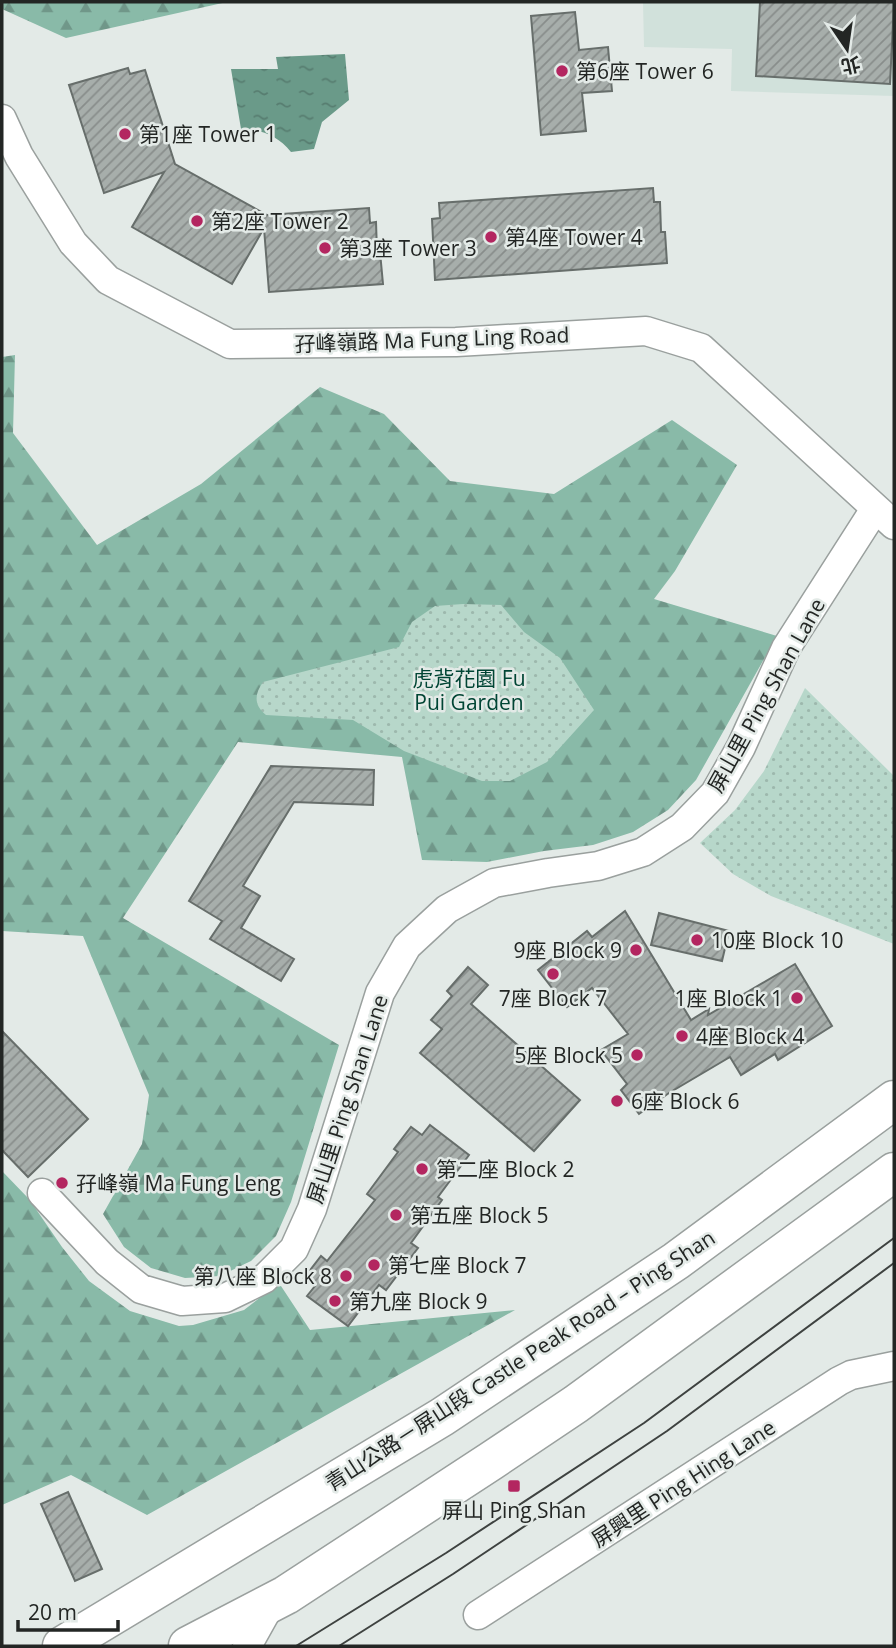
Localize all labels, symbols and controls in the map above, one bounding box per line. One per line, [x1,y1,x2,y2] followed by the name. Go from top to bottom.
[812,14,882,84] north arrow
[839,51,863,80] text: 北
[576,57,714,85] place label: 第6座 Tower 6
[554,63,570,79] marker: 第6座 Tower 6
[139,120,277,148] place label: 第1座 Tower 1
[117,126,133,142] marker: 第1座 Tower 1
[211,207,349,235] place label: 第2座 Tower 2
[189,213,205,229] marker: 第2座 Tower 2
[505,223,643,251] place label: 第4座 Tower 4
[483,229,499,245] marker: 第4座 Tower 4
[339,234,477,262] place label: 第3座 Tower 3
[317,240,333,256] marker: 第3座 Tower 3
[294,320,570,358] street label: 孖峰嶺路 Ma Fung Ling Road
[701,593,831,797] street label: 屏山里 Ping Shan Lane
[412,664,526,716] park label: 虎背花園 Fu Pui Garden
[711,926,844,954] place label: 10座 Block 10
[689,932,705,948] marker: 10座 Block 10
[513,936,622,964] place label: 9座 Block 9
[628,942,644,958] marker: 9座 Block 9
[545,966,561,982] marker: 7座 Block 7
[499,984,607,1012] place label: 7座 Block 7
[674,984,783,1012] place label: 1座 Block 1
[789,990,805,1006] marker: 1座 Block 1
[300,991,394,1207] street label: 屏山里 Ping Shan Lane
[696,1022,805,1050] place label: 4座 Block 4
[674,1028,690,1044] marker: 4座 Block 4
[514,1041,623,1069] place label: 5座 Block 5
[629,1047,645,1063] marker: 5座 Block 5
[631,1087,740,1115] place label: 6座 Block 6
[609,1093,625,1109] marker: 6座 Block 6
[436,1155,575,1183] place label: 第二座 Block 2
[414,1161,430,1177] marker: 第二座 Block 2
[76,1169,281,1197] place label: 孖峰嶺 Ma Fung Leng
[54,1175,70,1191] marker: 孖峰嶺 Ma Fung Leng
[410,1201,549,1229] place label: 第五座 Block 5
[388,1207,404,1223] marker: 第五座 Block 5
[320,1223,720,1497] street label: 青山公路－屏山段 Castle Peak Road – Ping Shan
[388,1251,527,1279] place label: 第七座 Block 7
[366,1257,382,1273] marker: 第七座 Block 7
[193,1262,332,1290] place label: 第八座 Block 8
[338,1268,354,1284] marker: 第八座 Block 8
[349,1287,488,1315] place label: 第九座 Block 9
[327,1293,343,1309] marker: 第九座 Block 9
[586,1413,780,1553] street label: 屏興里 Ping Hing Lane
[506,1478,522,1494] marker: 屏山 Ping Shan
[442,1496,586,1524] place label: 屏山 Ping Shan
[18,1588,117,1632] scale bar
[28,1598,77,1626] text: 20 m

